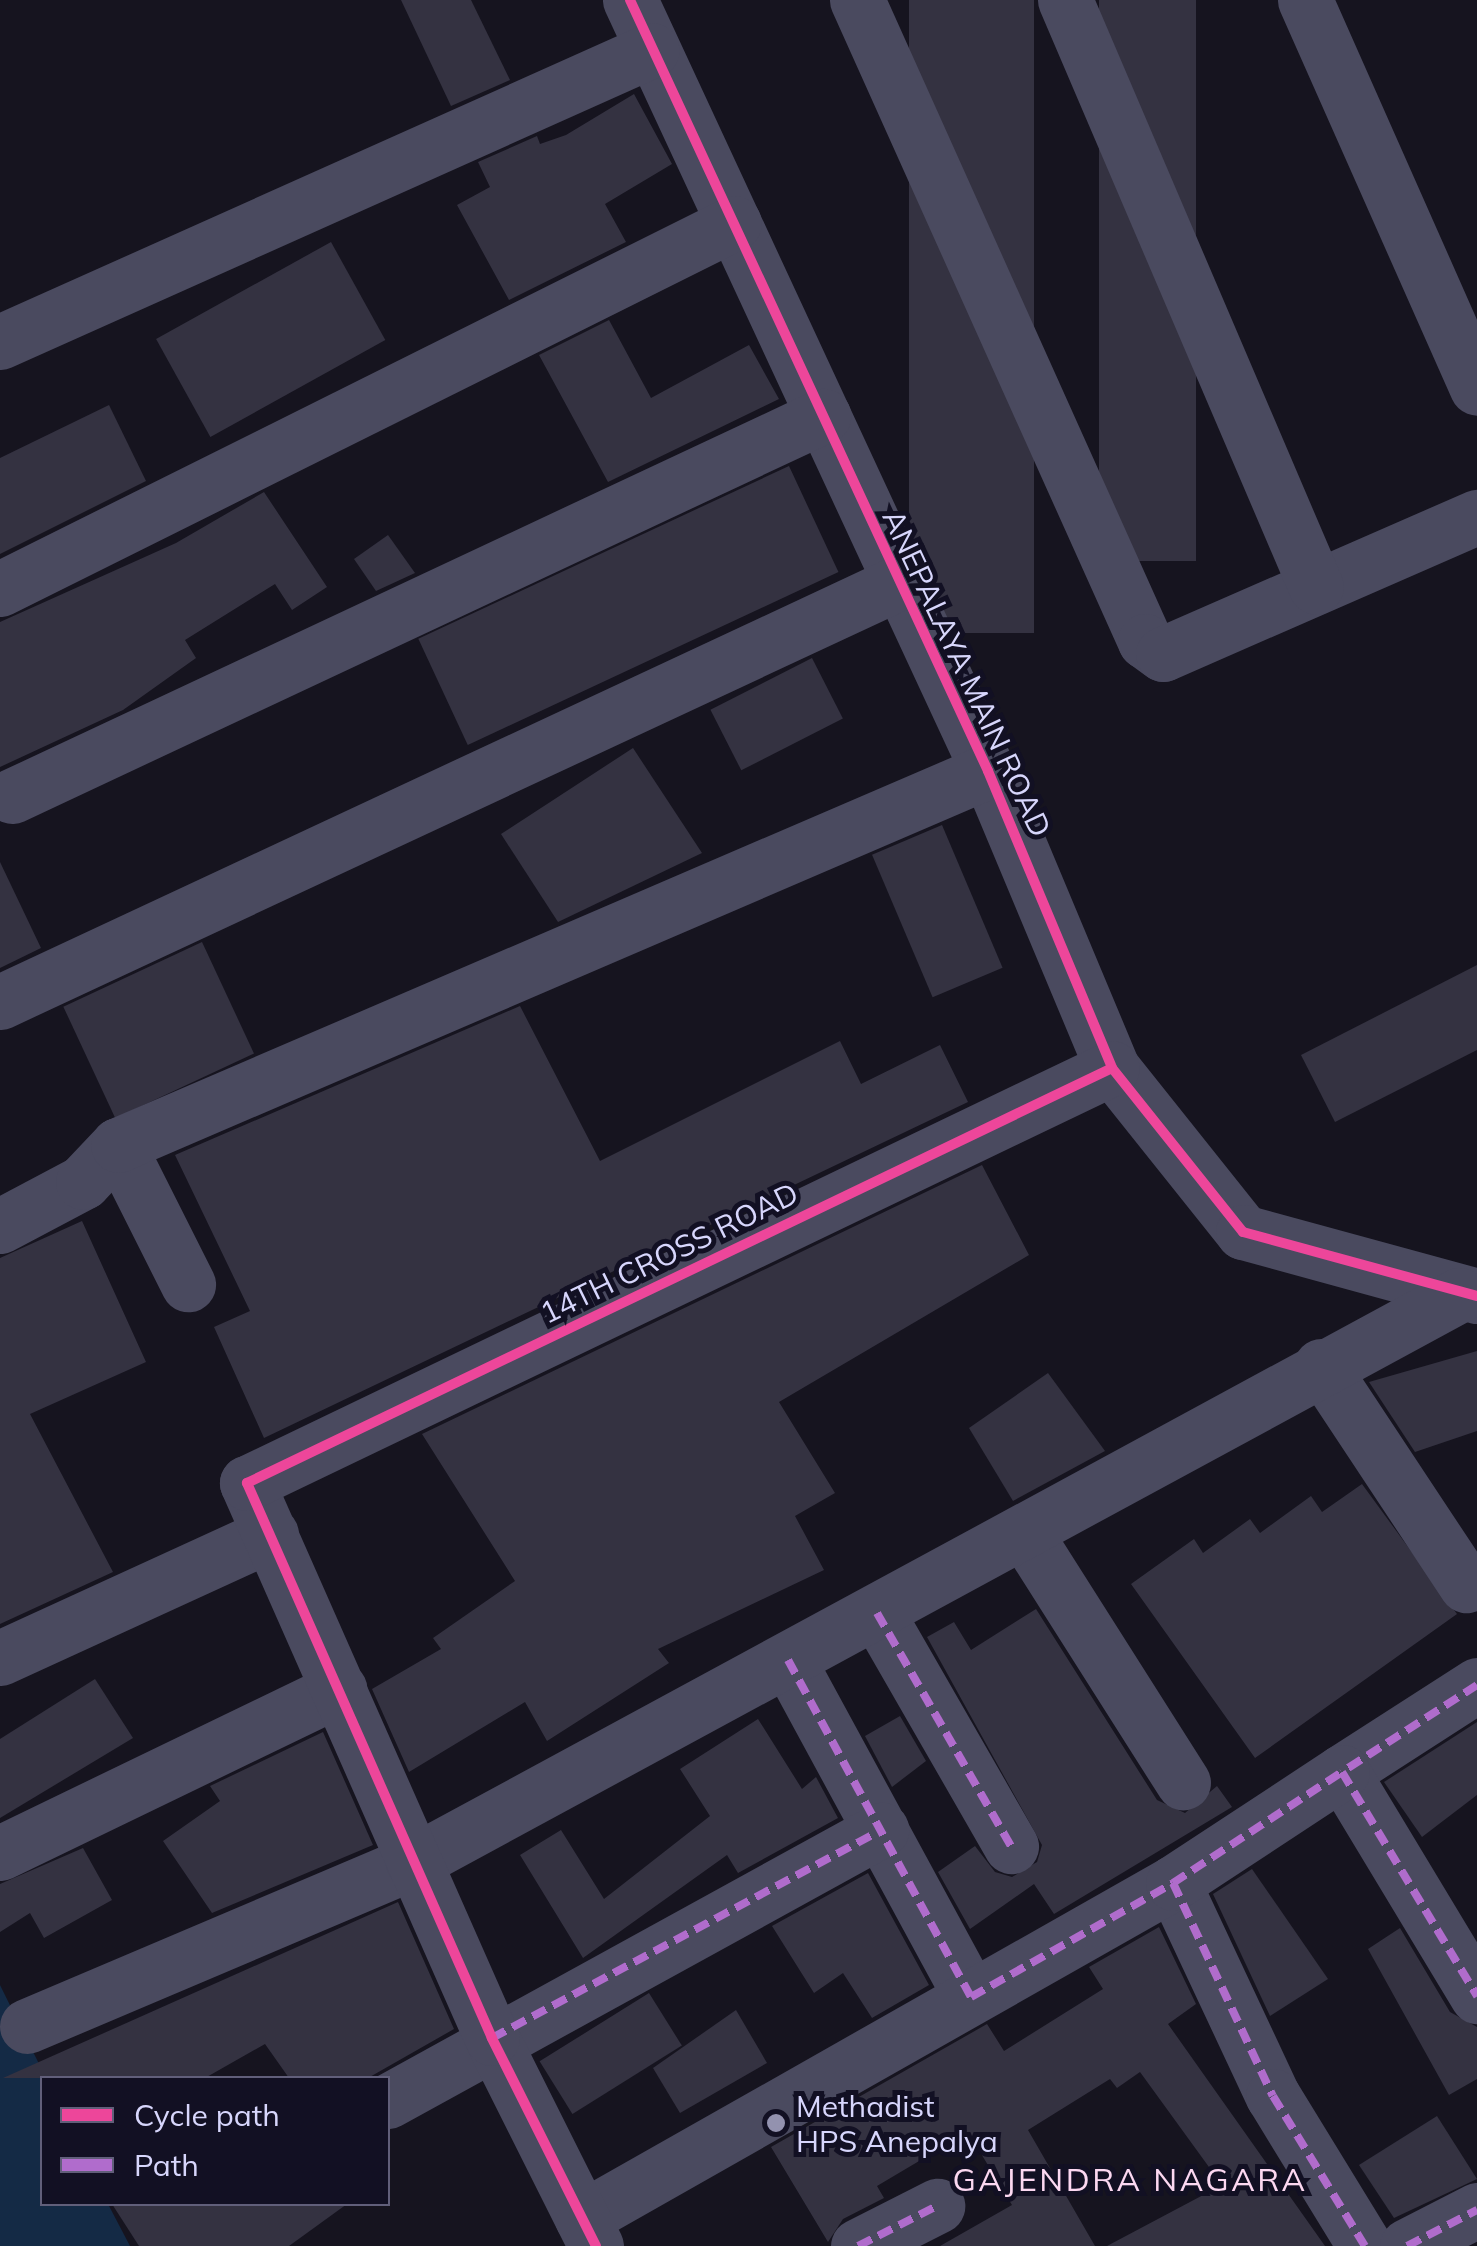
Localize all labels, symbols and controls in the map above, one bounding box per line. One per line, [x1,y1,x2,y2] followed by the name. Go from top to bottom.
[875,504,1059,842] street label: ANEPALAYA MAIN ROAD
[534,1175,804,1331] street label: 14TH CROSS ROAD
[40,2076,390,2206] legend
[796,2088,998,2158] place label: Methadist HPS Anepalya
[134,2096,280,2134] text: Cycle path
[765,2112,787,2134] marker: Methadist HPS Anepalya
[134,2146,199,2184] text: Path
[952,2160,1308,2198] district label: GAJENDRA NAGARA

